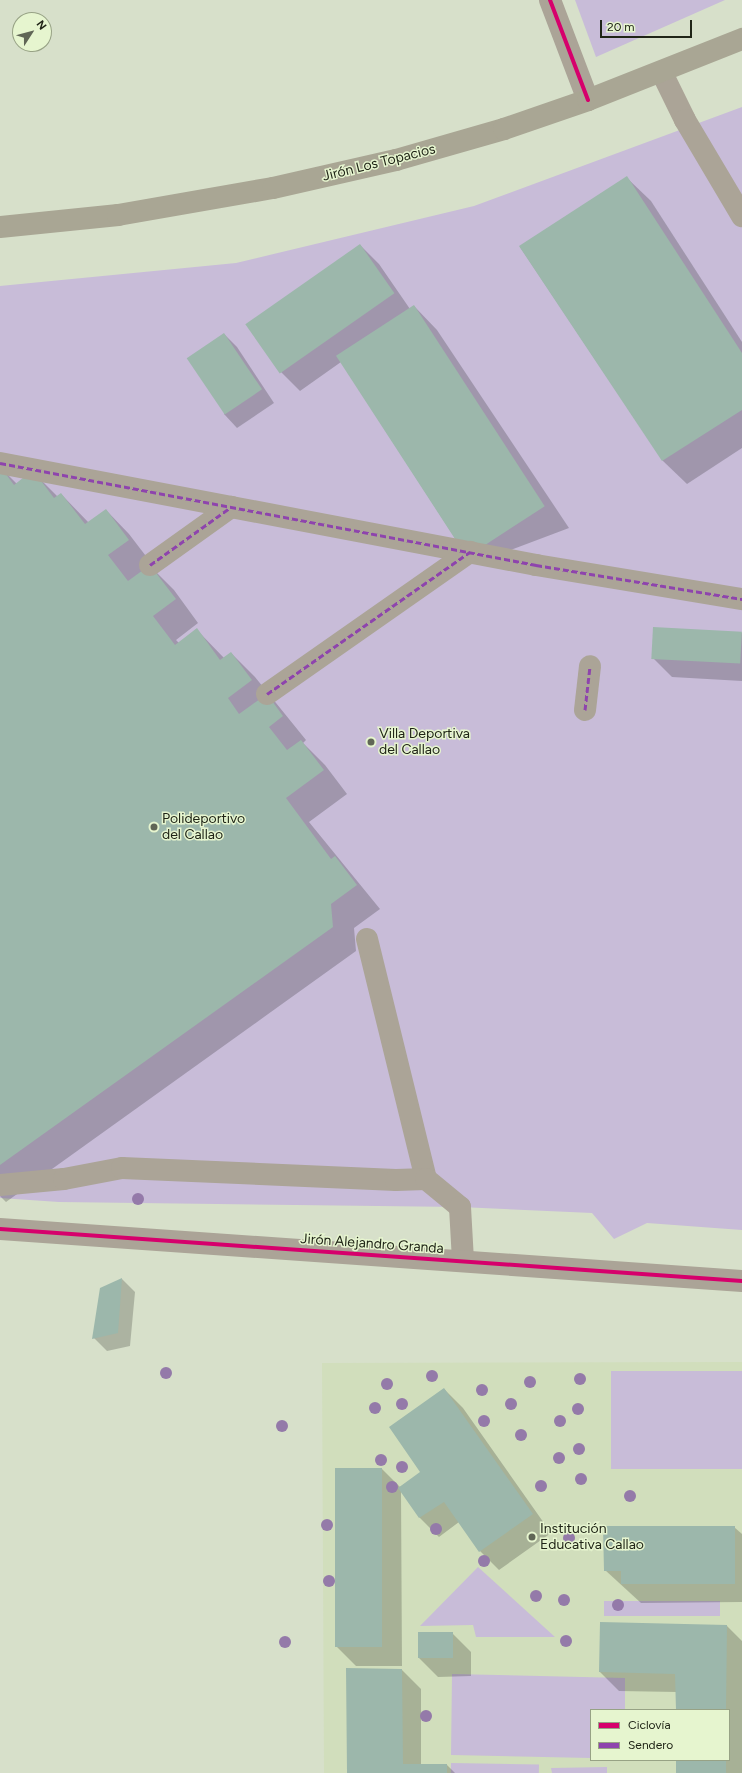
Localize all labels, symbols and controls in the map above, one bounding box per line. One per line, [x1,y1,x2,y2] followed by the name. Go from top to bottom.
[12,12,52,52] north arrow
[602,12,694,38] scale bar
[34,18,49,32] text: N
[607,20,635,34] text: 20 m
[321,141,437,185] street label: Jirón Los Topacios
[379,726,470,758] place label: Villa Deportiva del Callao
[366,737,376,747] marker: Villa Deportiva del Callao
[162,811,245,844] place label: Polideportivo del Callao
[149,822,159,832] marker: Polideportivo del Callao
[300,1231,444,1257] street label: Jirón Alejandro Granda
[540,1521,644,1554] place label: Institución Educativa Callao
[527,1532,537,1542] marker: Institución Educativa Callao
[590,1709,730,1761] legend
[628,1718,671,1732] text: Ciclovía
[628,1738,673,1752] text: Sendero

